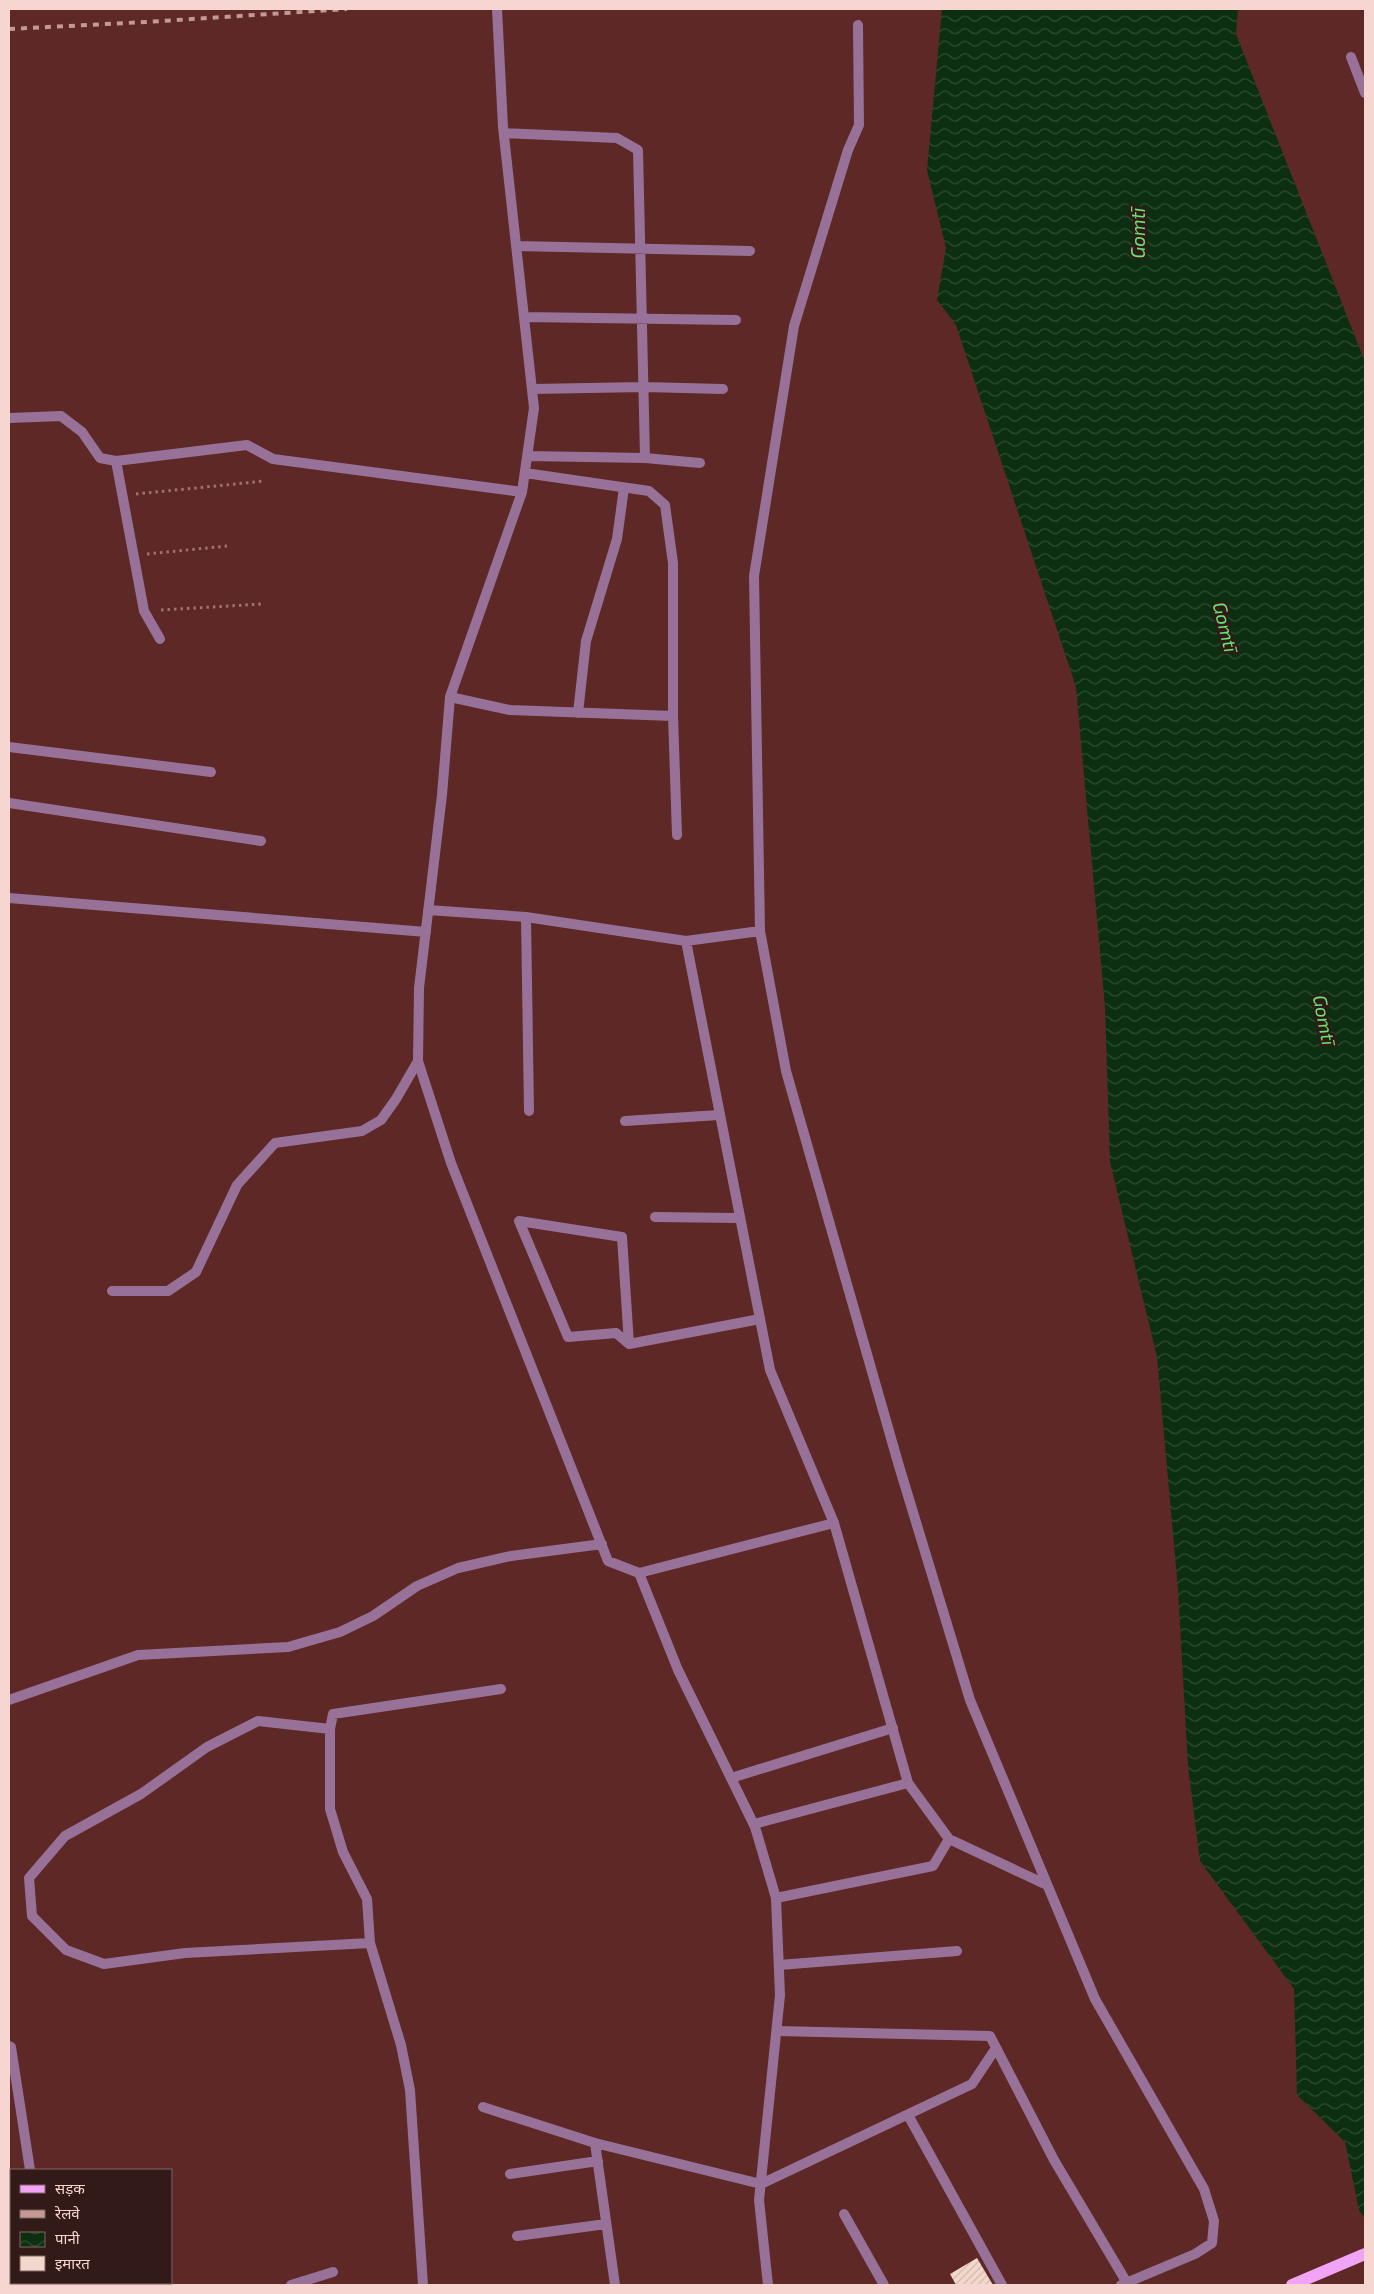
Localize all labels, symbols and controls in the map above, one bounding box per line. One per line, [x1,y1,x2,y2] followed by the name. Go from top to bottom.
[1126,206,1149,258] water label: Gomtī
[1209,599,1244,656] water label: Gomtī
[1309,993,1341,1049] water label: Gomtī
[10,2169,172,2284] legend
[55,2179,85,2197] text: सड़क
[54,2204,80,2222] text: रेलवे
[55,2229,81,2247] text: पानी
[55,2254,90,2272] text: इमारत

